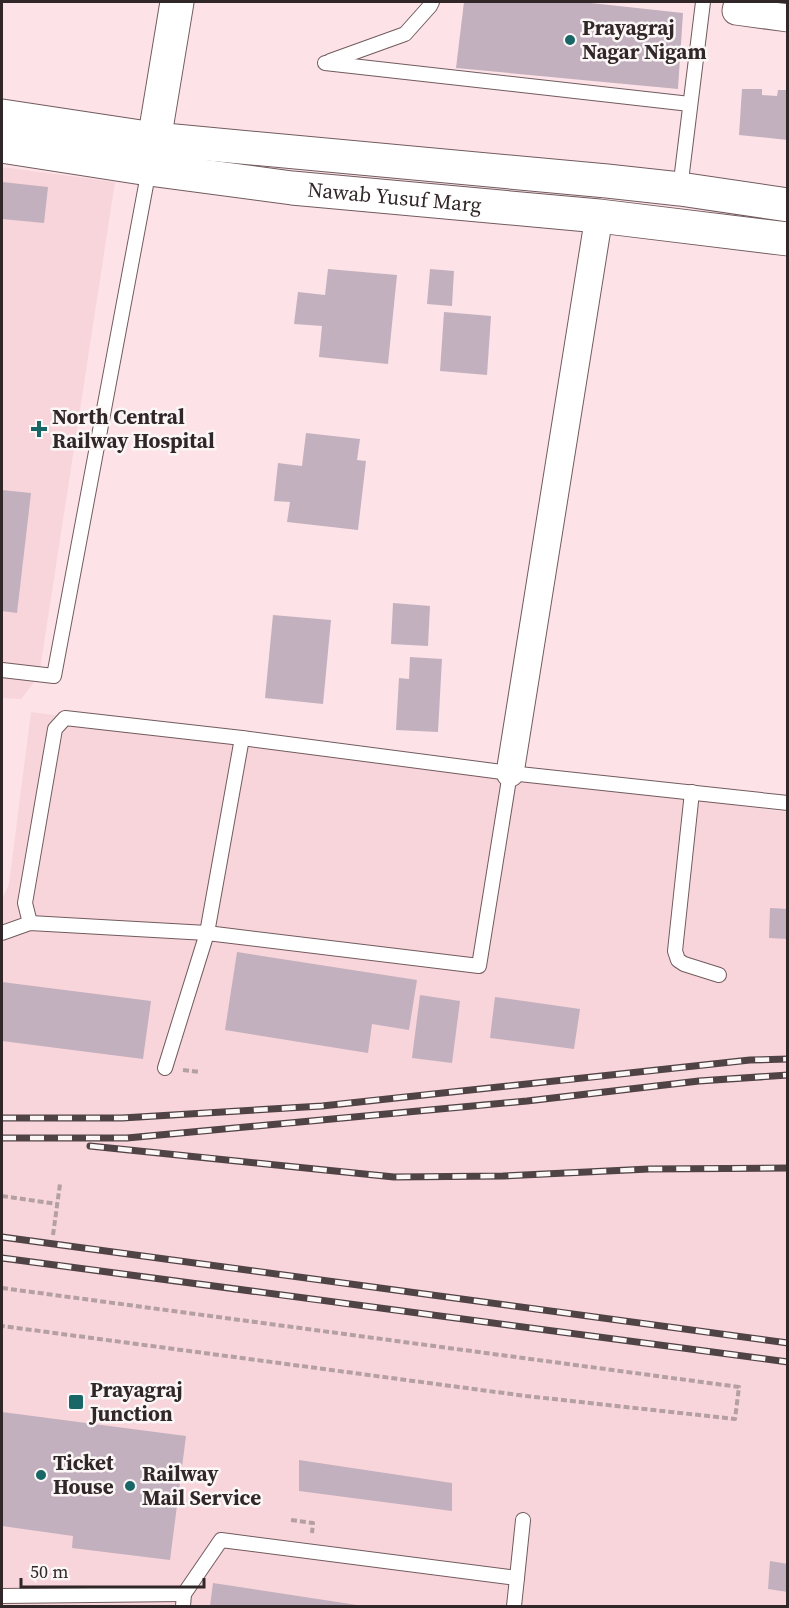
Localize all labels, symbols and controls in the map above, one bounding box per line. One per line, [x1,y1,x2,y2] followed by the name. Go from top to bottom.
[582,13,706,66] place label: Prayagraj Nagar Nigam
[563,33,577,47] marker: Prayagraj Nagar Nigam
[306,174,483,219] street label: Nawab Yusuf Marg
[52,402,215,455] place label: North Central Railway Hospital
[30,420,48,438] marker: North Central Railway Hospital
[88,1375,183,1428] place label: Prayagraj Junction
[67,1393,85,1411] marker: Prayagraj Junction
[53,1448,114,1501] place label: Ticket House
[142,1459,261,1512] place label: Railway Mail Service
[34,1468,48,1482] marker: Ticket House
[123,1479,137,1493] marker: Railway Mail Service
[21,1551,204,1589] scale bar
[30,1559,68,1584] text: 50 m

